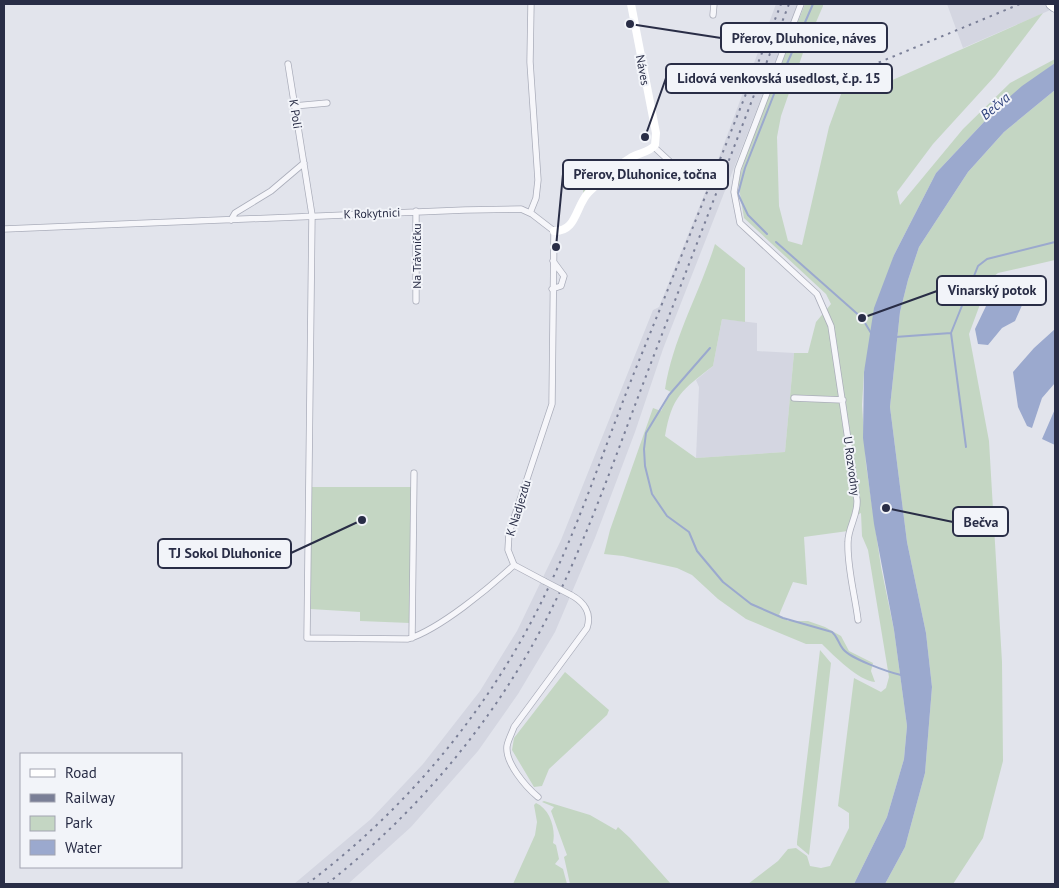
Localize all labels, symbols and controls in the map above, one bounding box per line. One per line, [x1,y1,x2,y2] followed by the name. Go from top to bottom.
[721,23,887,52] callout: Přerov, Dluhonice, náves
[732,29,876,47] text: Přerov, Dluhonice, náves
[633,53,653,87] street label: Náves
[666,64,892,93] callout: Lidová venkovská usedlost, č.p. 15
[677,69,881,87] text: Lidová venkovská usedlost, č.p. 15
[977,88,1014,124] water label: Bečva
[286,98,306,130] street label: K Poli
[563,160,728,189] callout: Přerov, Dluhonice, točna
[573,165,717,183] text: Přerov, Dluhonice, točna
[343,205,401,221] street label: K Rokytnici
[409,223,424,289] street label: Na Trávníčku
[937,276,1046,305] callout: Vinarský potok
[947,281,1036,299] text: Vinarský potok
[840,435,864,497] street label: U Rozvodny
[502,478,534,538] street label: K Nadjezdu
[953,507,1008,536] callout: Bečva
[964,513,998,531] text: Bečva
[158,539,291,568] callout: TJ Sokol Dluhonice
[168,544,282,562] text: TJ Sokol Dluhonice
[20,753,182,868] legend
[65,763,97,782] text: Road
[65,788,115,807] text: Railway
[65,813,93,832] text: Park
[65,838,102,857] text: Water

